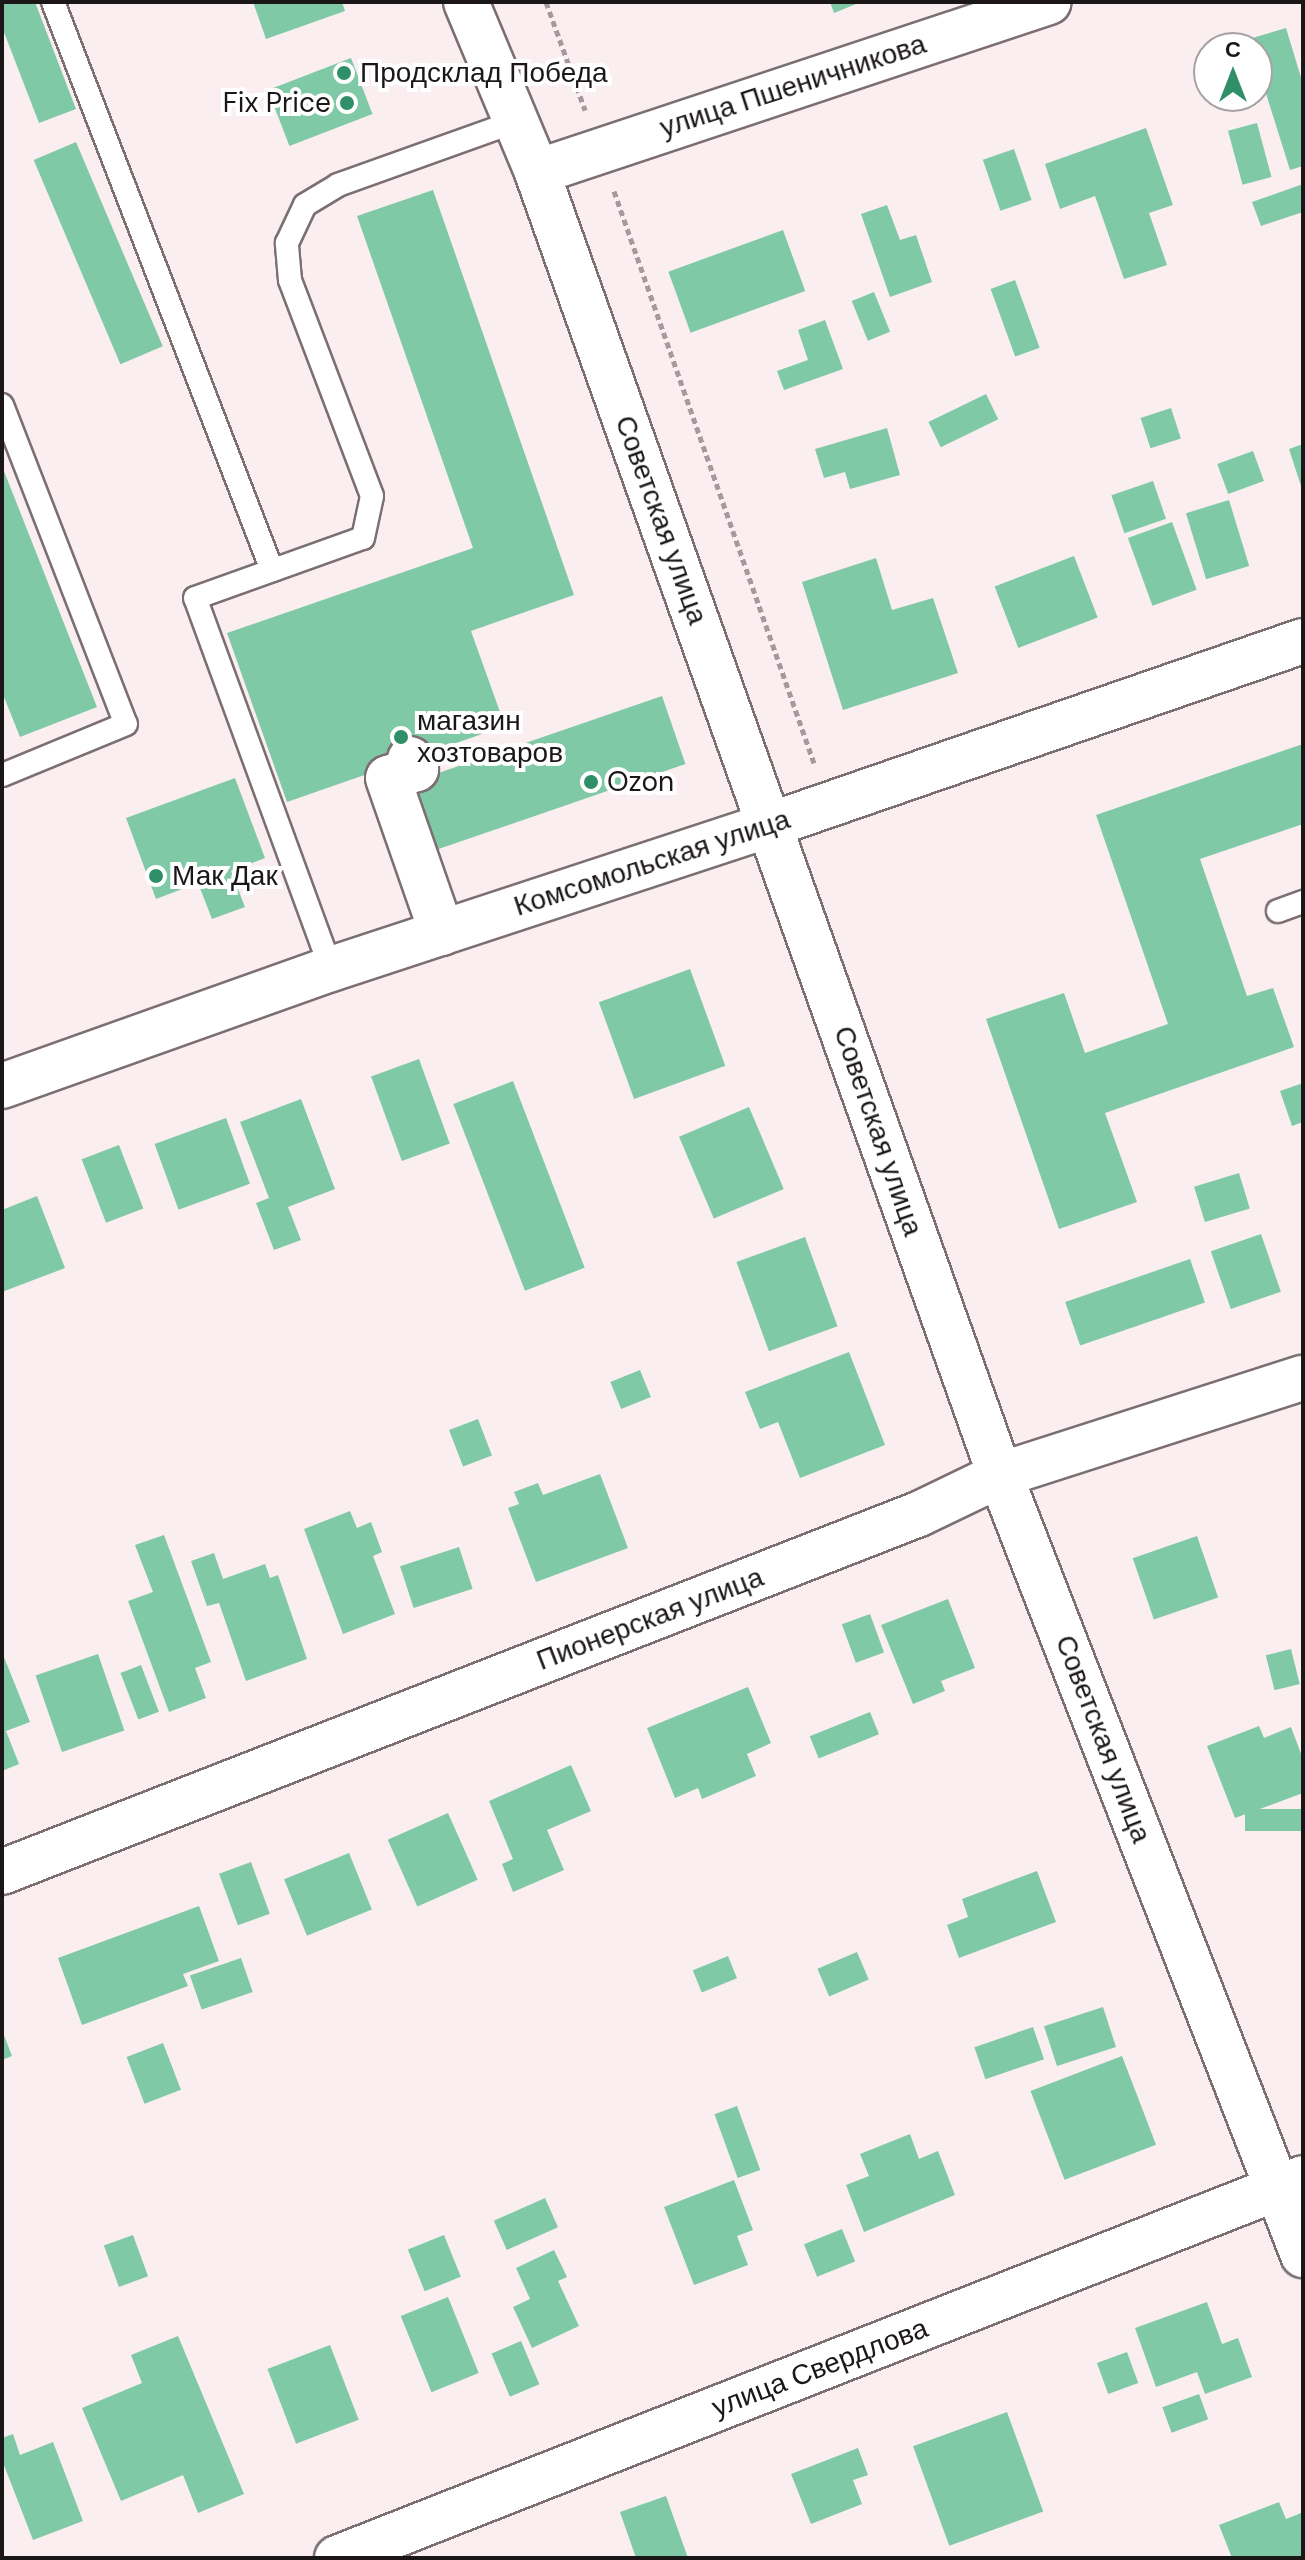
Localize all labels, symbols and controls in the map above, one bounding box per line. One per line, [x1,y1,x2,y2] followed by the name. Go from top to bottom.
[656,27,930,145] street label: улица Пшеничникова
[1193,32,1273,112] north arrow
[1225,35,1241,64] text: С
[360,56,608,90] place label: Продсклад Победа
[335,64,353,82] marker: Продсклад Победа
[223,86,331,120] place label: Fix Price
[338,94,356,112] marker: Fix Price
[608,411,714,629] street label: Советская улица
[417,704,563,770] place label: магазин хозтоваров
[392,728,410,746] marker: магазин хозтоваров
[607,765,674,799] place label: Ozon
[582,773,600,791] marker: Ozon
[510,802,794,924] street label: Комсомольская улица
[172,859,278,893] place label: Мак Дак
[147,867,165,885] marker: Мак Дак
[826,1022,930,1240] street label: Советская улица
[532,1560,768,1678] street label: Пионерская улица
[1048,1631,1158,1847] street label: Советская улица
[707,2311,933,2425] street label: улица Свердлова

